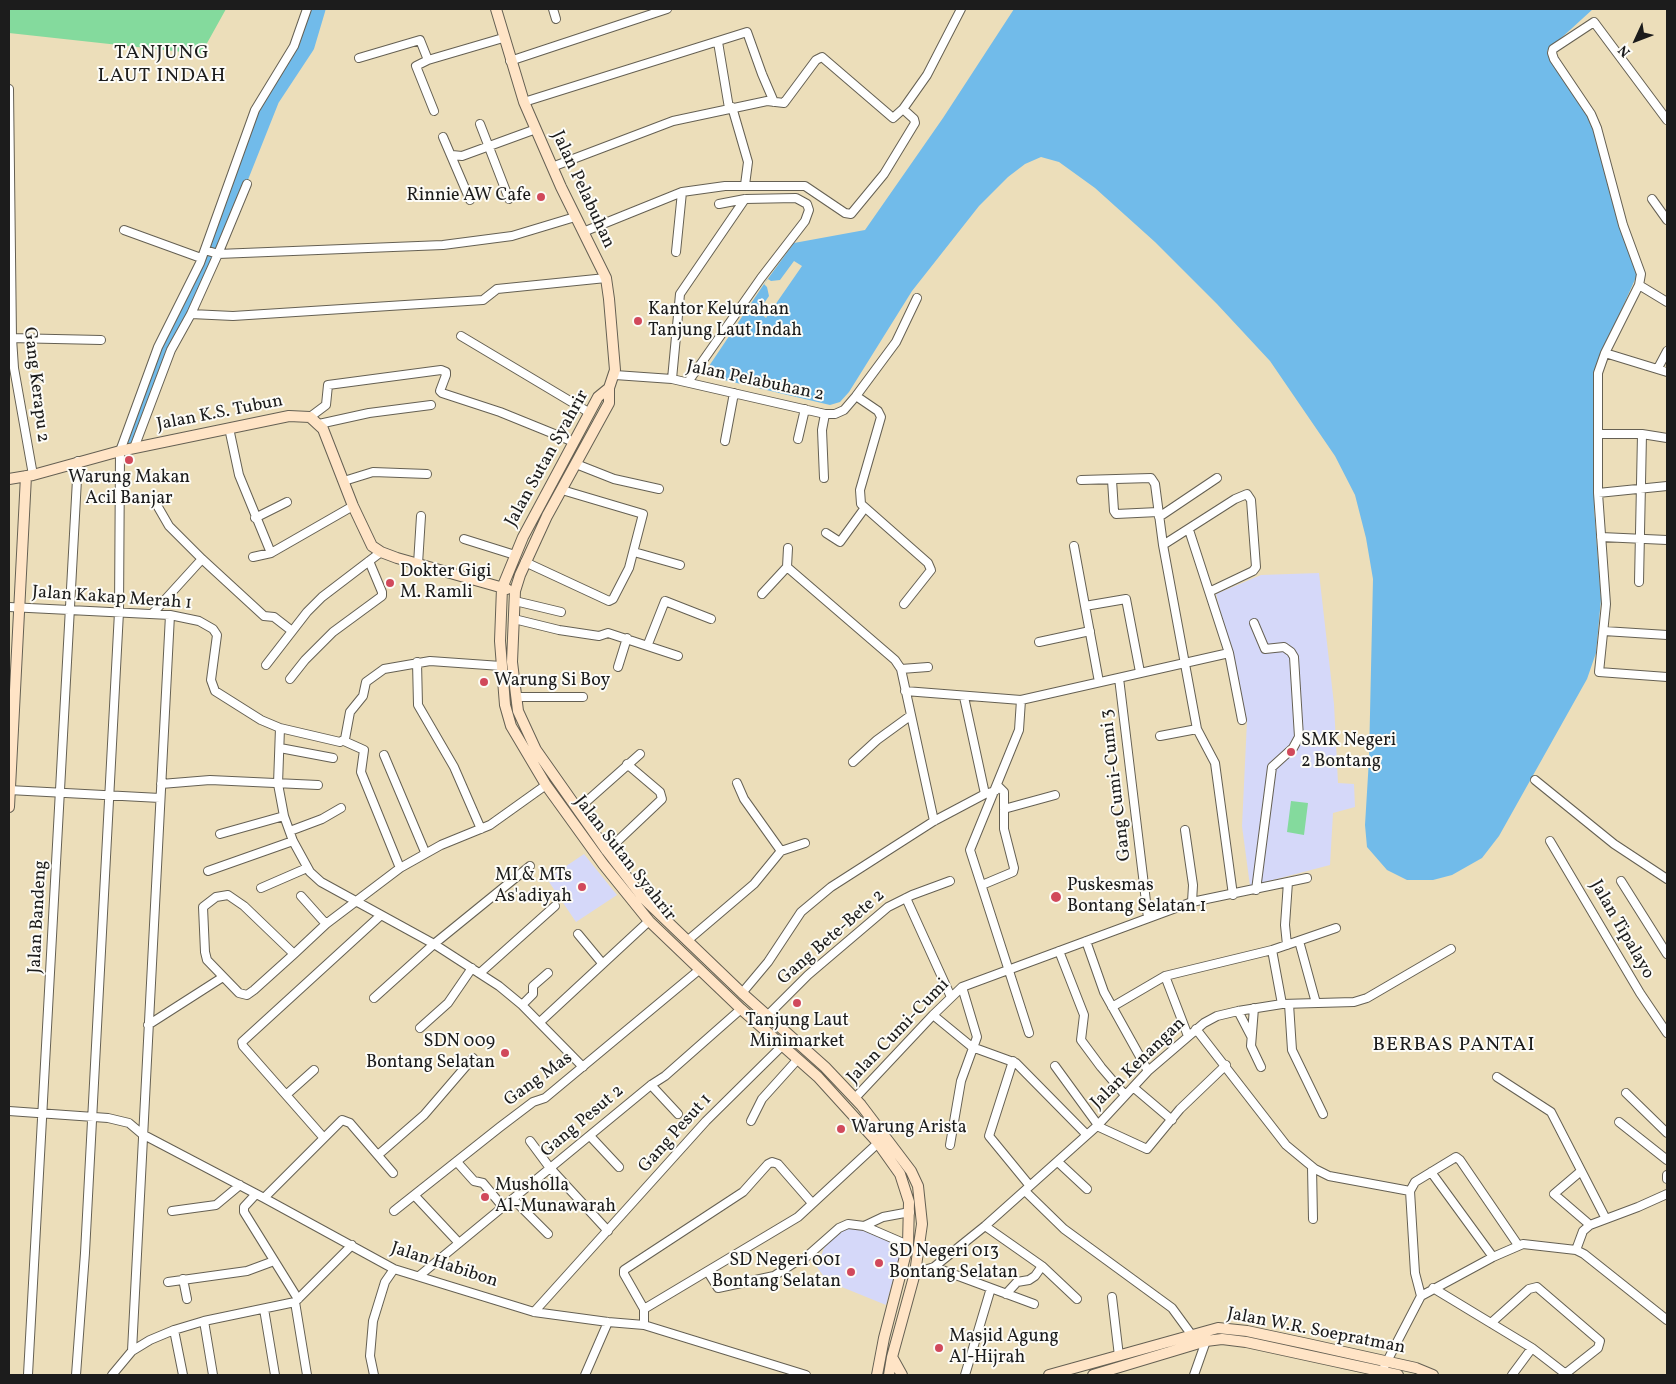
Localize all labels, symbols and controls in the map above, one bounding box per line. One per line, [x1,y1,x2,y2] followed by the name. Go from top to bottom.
[1611,15,1661,65] north arrow
[1614,40,1635,61] text: N
[96,42,228,89] district label: TANJUNG LAUT INDAH
[545,128,619,252] street label: Jalan Pelabuhan
[406,186,531,208] place label: Rinnie AW Cafe
[535,191,547,203] marker: Rinnie AW Cafe
[648,300,802,342] place label: Kantor Kelurahan Tanjung Laut Indah
[632,315,644,327] marker: Kantor Kelurahan Tanjung Laut Indah
[17,326,53,444] street label: Gang Kerapu 2
[684,357,826,407] street label: Jalan Pelabuhan 2
[501,387,595,531] street label: Jalan Sutan Syahrir
[155,391,285,437] street label: Jalan K.S. Tubun
[123,454,135,466] marker: Warung Makan Acil Banjar
[68,468,190,510] place label: Warung Makan Acil Banjar
[400,562,491,604] place label: Dokter Gigi M. Ramli
[384,577,396,589] marker: Dokter Gigi M. Ramli
[31,583,193,615] street label: Jalan Kakap Merah 1
[494,671,610,693] place label: Warung Si Boy
[478,676,490,688] marker: Warung Si Boy
[1097,708,1137,862] street label: Gang Cumi-Cumi 3
[1301,731,1396,774] place label: SMK Negeri 2 Bontang
[1285,746,1297,758] marker: SMK Negeri 2 Bontang
[568,792,680,926] street label: Jalan Sutan Syahrir
[25,860,53,974] street label: Jalan Bandeng
[494,866,572,909] place label: MI & MTs As'adiyah
[1067,876,1207,919] place label: Puskesmas Bontang Selatan 1
[1584,877,1658,983] street label: Jalan Tipalayo
[576,881,588,893] marker: MI & MTs As'adiyah
[774,886,890,990] street label: Gang Bete-Bete 2
[1049,890,1063,904] marker: Puskesmas Bontang Selatan 1
[843,975,955,1089] street label: Jalan Cumi-Cumi
[791,997,803,1009] marker: Tanjung Laut Minimarket
[745,1011,849,1054] place label: Tanjung Laut Minimarket
[1087,1014,1191,1114] street label: Jalan Kenangan
[366,1032,495,1074] place label: SDN 009 Bontang Selatan
[1371,1034,1537,1058] district label: BERBAS PANTAI
[499,1047,511,1059] marker: SDN 009 Bontang Selatan
[501,1048,577,1112] street label: Gang Mas
[537,1081,629,1163] street label: Gang Pesut 2
[635,1090,717,1178] street label: Gang Pesut 1
[851,1118,967,1140] place label: Warung Arista
[835,1123,847,1135] marker: Warung Arista
[495,1176,616,1218] place label: Musholla Al-Munawarah
[479,1191,491,1203] marker: Musholla Al-Munawarah
[388,1238,500,1294] street label: Jalan Habibon
[889,1242,1018,1284] place label: SD Negeri 013 Bontang Selatan
[712,1251,841,1294] place label: SD Negeri 001 Bontang Selatan
[873,1257,885,1269] marker: SD Negeri 013 Bontang Selatan
[845,1266,857,1278] marker: SD Negeri 001 Bontang Selatan
[1225,1304,1407,1360] street label: Jalan W.R. Soepratman
[949,1327,1059,1370] place label: Masjid Agung Al-Hijrah
[933,1342,945,1354] marker: Masjid Agung Al-Hijrah

